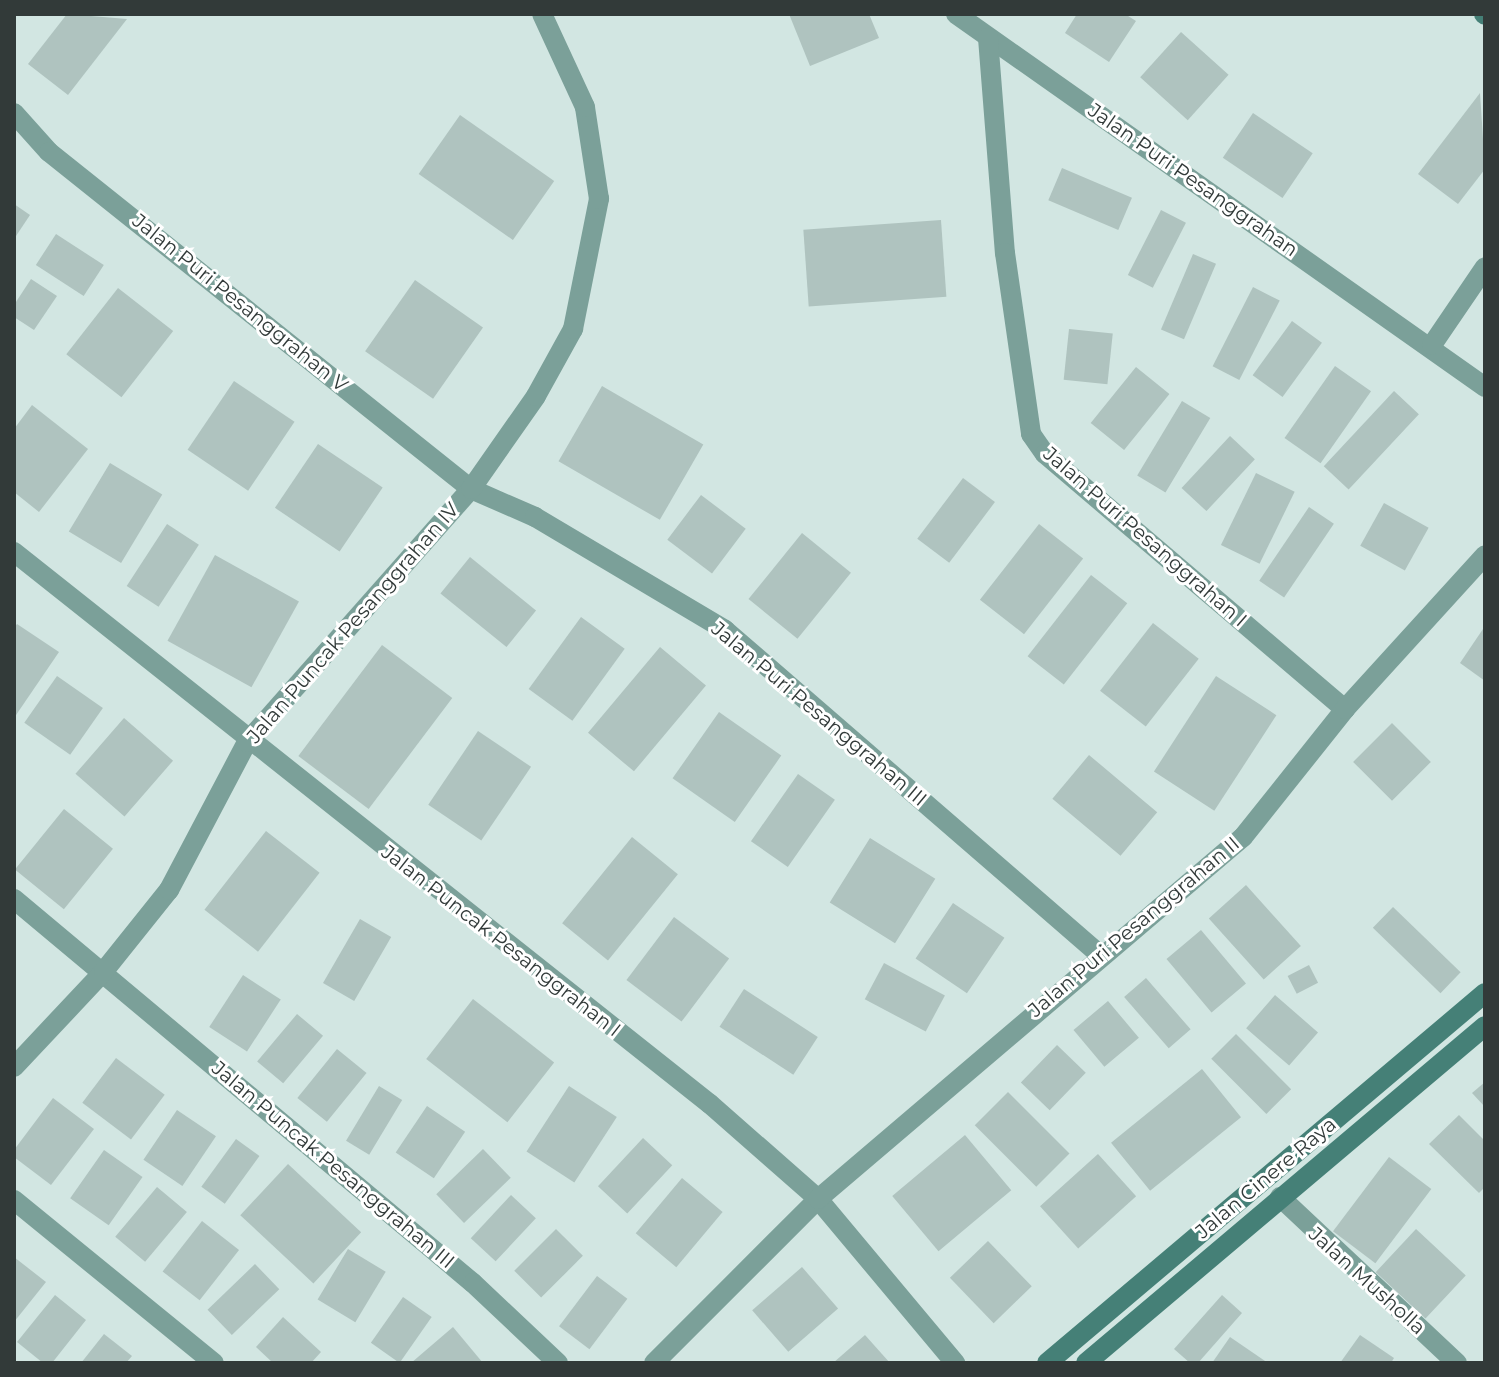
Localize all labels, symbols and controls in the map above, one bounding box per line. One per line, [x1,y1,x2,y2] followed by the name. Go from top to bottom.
[1083,98,1303,262] street label: Jalan Puri Pesanggrahan
[128,209,352,397] street label: Jalan Puri Pesanggrahan V
[1038,442,1252,632] street label: Jalan Puri Pesanggrahan I
[242,498,464,748] street label: Jalan Puncak Pesanggrahan IV
[706,617,932,811] street label: Jalan Puri Pesanggrahan III
[1024,832,1244,1022] street label: Jalan Puri Pesanggrahan II
[377,840,625,1042] street label: Jalan Puncak Pesanggrahan I
[207,1056,459,1274] street label: Jalan Puncak Pesanggrahan III
[1191,1112,1341,1244] street label: Jalan Cinere Raya
[1304,1222,1430,1340] street label: Jalan Musholla

